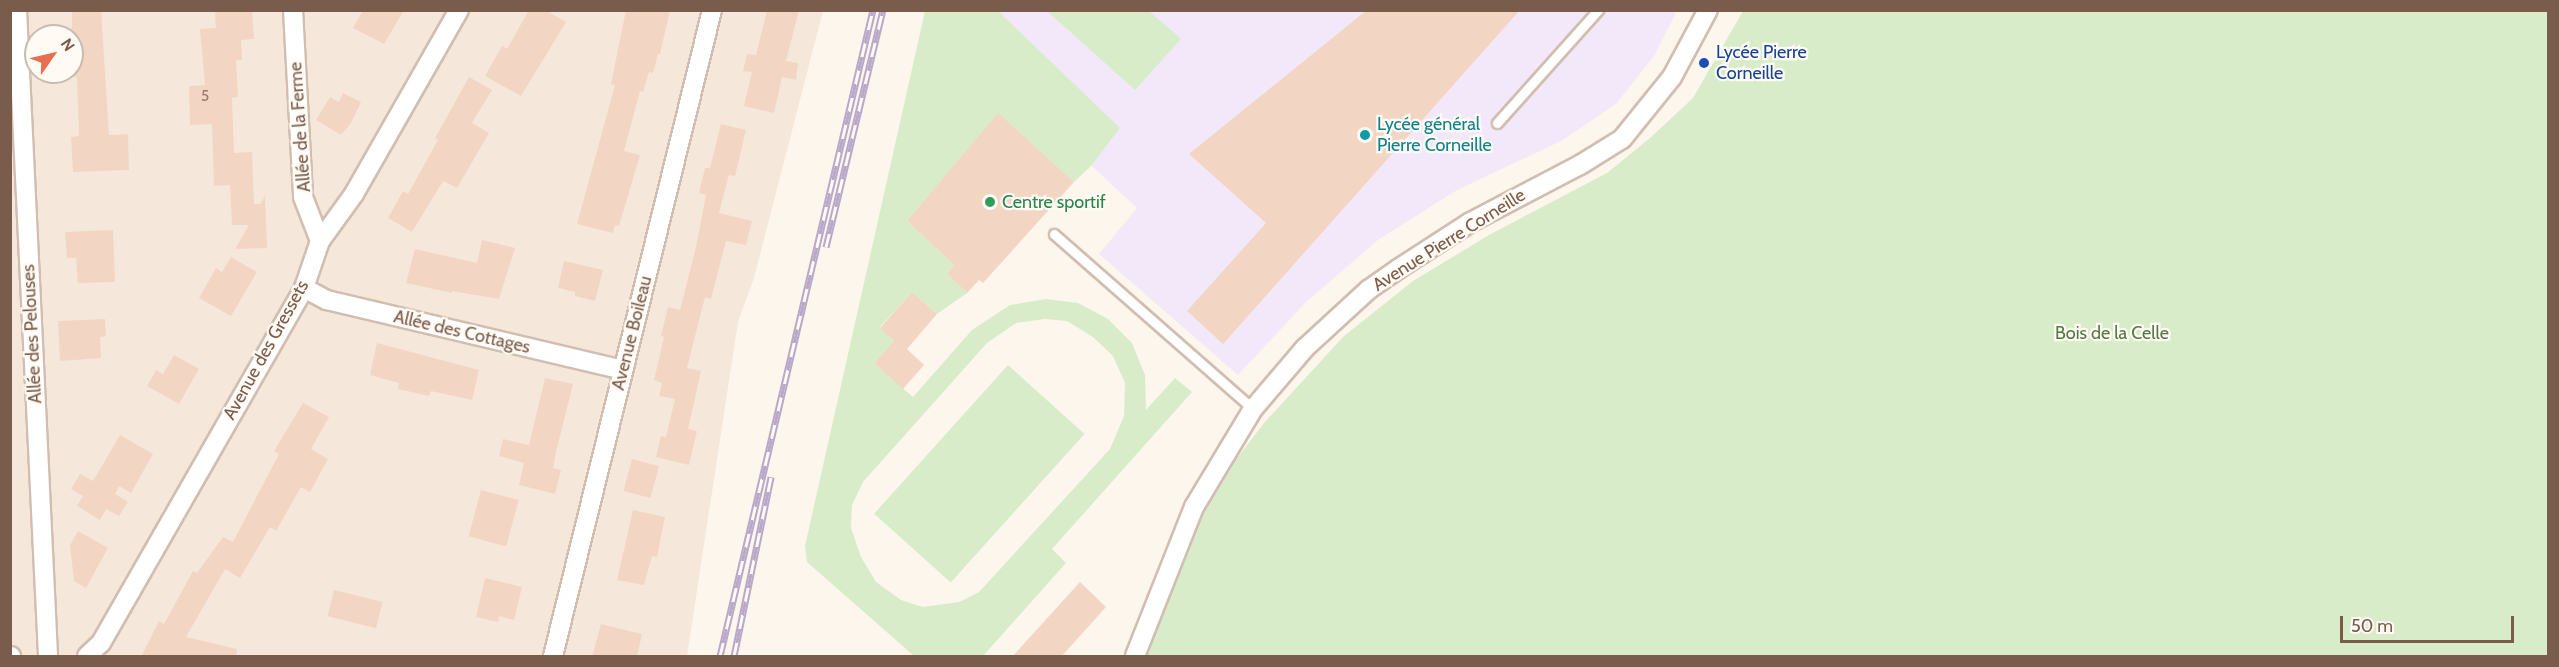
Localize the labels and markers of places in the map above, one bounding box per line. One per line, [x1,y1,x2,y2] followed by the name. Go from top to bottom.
[1716,42,1807,84] place label: Lycée Pierre Corneille
[1697,56,1711,70] marker: Lycée Pierre Corneille
[1377,114,1492,156] place label: Lycée général Pierre Corneille
[1358,128,1372,142] marker: Lycée général Pierre Corneille
[1002,191,1106,213] place label: Centre sportif
[983,195,997,209] marker: Centre sportif

